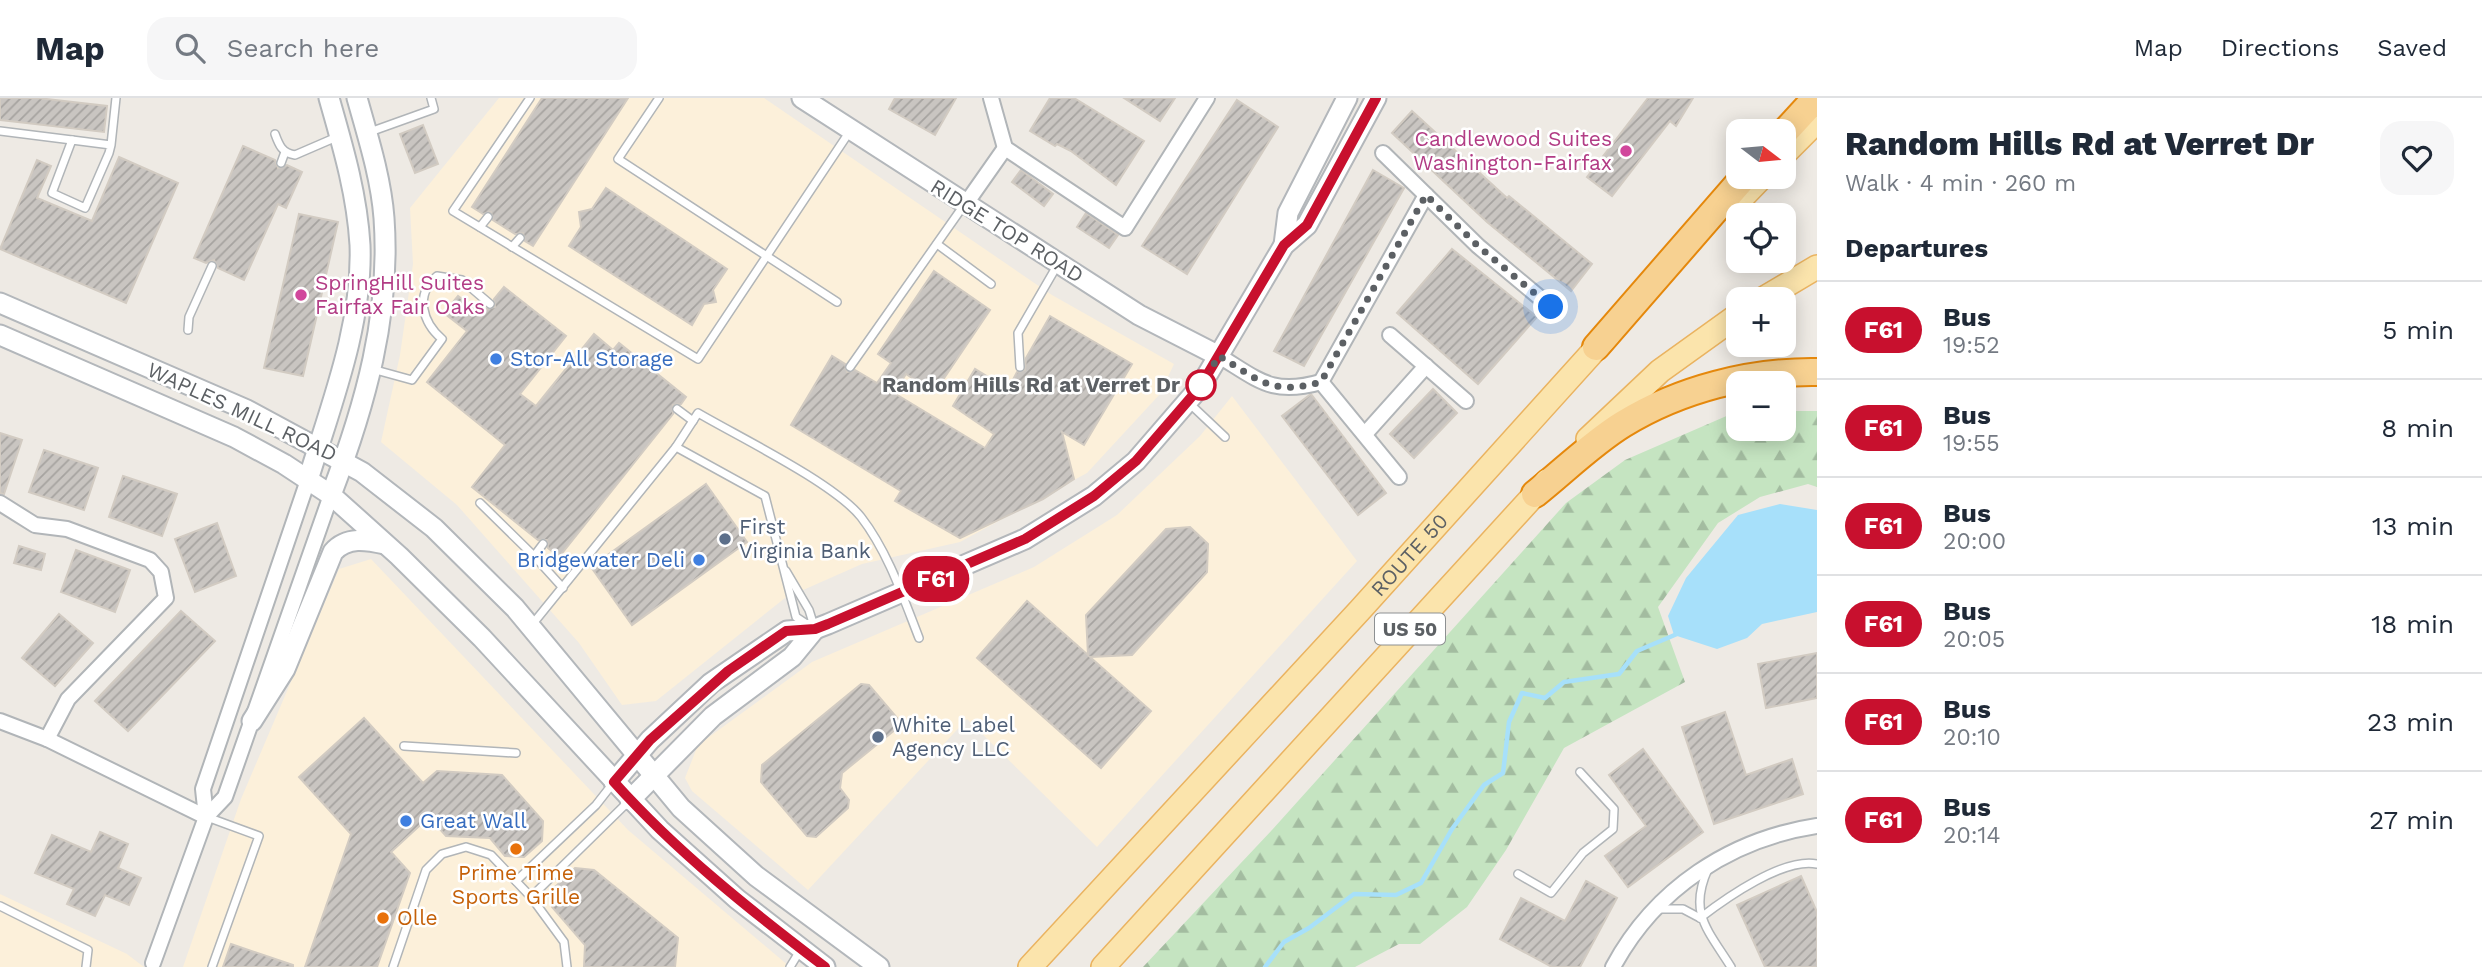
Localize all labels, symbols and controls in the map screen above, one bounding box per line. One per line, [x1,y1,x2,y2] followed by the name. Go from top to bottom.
[147,17,637,80] search box
[35,29,105,68] text: Map
[171,29,209,67] icon: search
[227,33,379,63] text: Search here
[2134,34,2183,62] text: Map
[2221,34,2339,62] text: Directions
[2377,34,2447,62] text: Saved
[1726,119,1796,189] north arrow
[1726,119,1796,441] map controls
[2380,121,2454,195] button: heart
[1845,124,2314,163] text: Random Hills Rd at Verret Dr
[1413,126,1612,175] place label: Candlewood Suites Washington-Fairfax
[1618,143,1634,159] marker: Candlewood Suites Washington-Fairfax
[1845,170,2076,197] text: Walk · 4 min · 260 m
[926,173,1089,288] street label: RIDGE TOP ROAD
[1726,203,1796,273] button: locate
[1845,233,1988,263] text: Departures
[315,270,485,319] place label: SpringHill Suites Fairfax Fair Oaks
[293,287,309,303] marker: SpringHill Suites Fairfax Fair Oaks
[1726,287,1796,357] button: +
[1533,289,1568,324] your location
[1943,302,1991,332] text: Bus
[2382,315,2454,345] text: 5 min
[1864,316,1903,344] text: F61
[1943,332,2000,359] text: 19:52
[510,346,674,371] place label: Stor-All Storage
[488,351,504,367] marker: Stor-All Storage
[143,357,341,467] street label: WAPLES MILL ROAD
[1186,370,1216,400] marker: Random Hills Rd at Verret Dr
[1726,371,1796,441] button: −
[882,372,1180,397] place label: Random Hills Rd at Verret Dr
[1943,400,1991,430] text: Bus
[2381,413,2454,443] text: 8 min
[1864,414,1903,442] text: F61
[1943,430,2000,457] text: 19:55
[1943,498,1991,528] text: Bus
[1365,508,1453,601] street label: ROUTE 50
[2372,511,2454,541] text: 13 min
[1864,512,1903,540] text: F61
[739,514,871,563] place label: First Virginia Bank
[1943,528,2006,555] text: 20:00
[717,531,733,547] marker: First Virginia Bank
[517,547,685,572] place label: Bridgewater Deli
[691,552,707,568] marker: Bridgewater Deli
[896,556,976,602] line badge: F61
[916,565,956,593] text: F61
[1943,596,1991,626] text: Bus
[2371,609,2454,639] text: 18 min
[1864,610,1903,638] text: F61
[1375,614,1445,644] road number: US 50
[1943,626,2005,653] text: 20:05
[1943,694,1991,724] text: Bus
[2367,707,2454,737] text: 23 min
[1864,708,1903,736] text: F61
[892,712,1016,761] place label: White Label Agency LLC
[1943,724,2001,751] text: 20:10
[870,729,886,745] marker: White Label Agency LLC
[1943,792,1991,822] text: Bus
[2369,805,2454,835] text: 27 min
[1864,806,1903,834] text: F61
[420,808,527,833] place label: Great Wall
[398,813,414,829] marker: Great Wall
[1943,822,2001,849] text: 20:14
[508,841,524,857] marker: Prime Time Sports Grille
[452,860,580,909] place label: Prime Time Sports Grille
[397,905,438,930] place label: Olle
[375,910,391,926] marker: Olle

